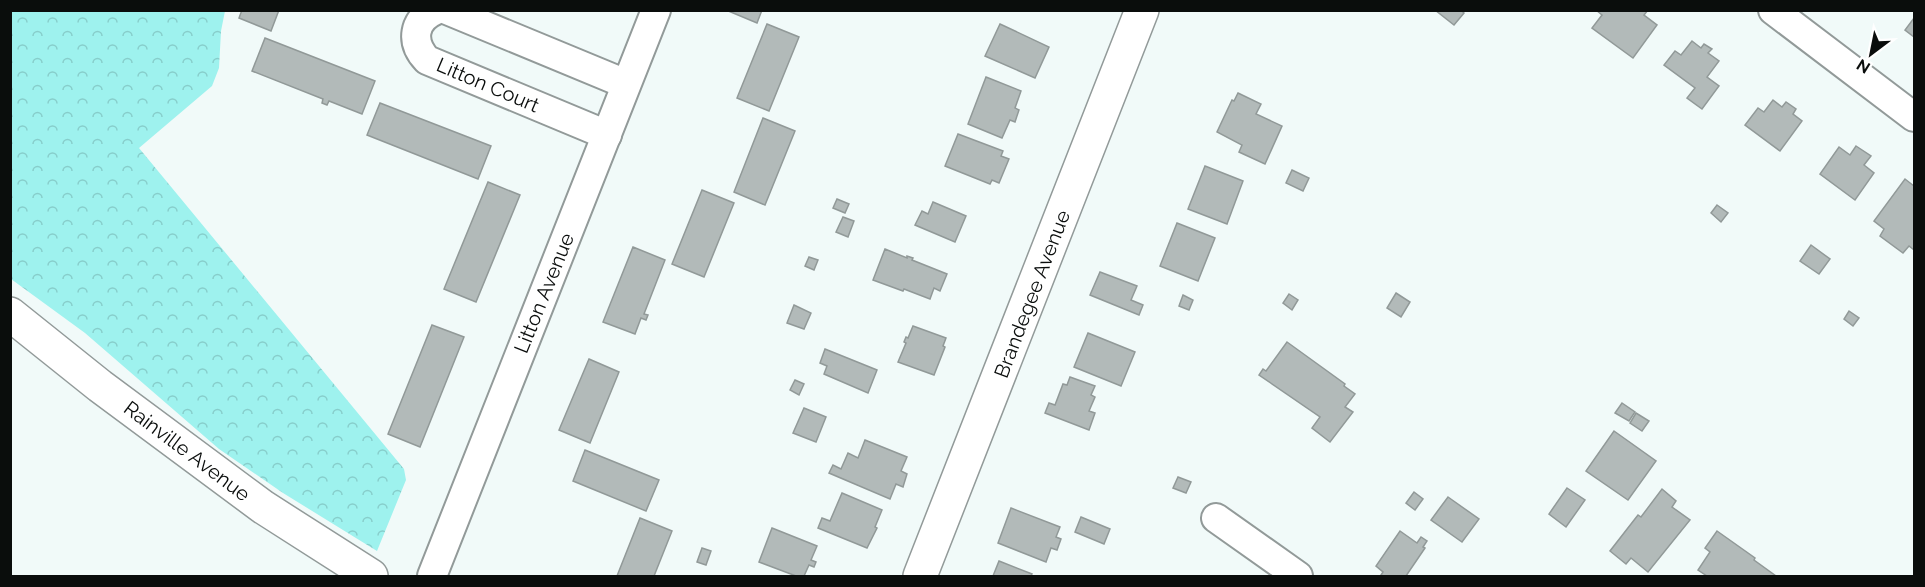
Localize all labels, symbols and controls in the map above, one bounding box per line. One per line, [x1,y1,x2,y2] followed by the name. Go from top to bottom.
[1841,24,1901,84] north arrow
[433,53,543,117] street label: Litton Court
[1853,55,1874,78] text: N
[989,207,1075,381] street label: Brandegee Avenue
[509,229,579,357] street label: Litton Avenue
[119,396,255,506] street label: Rainville Avenue

